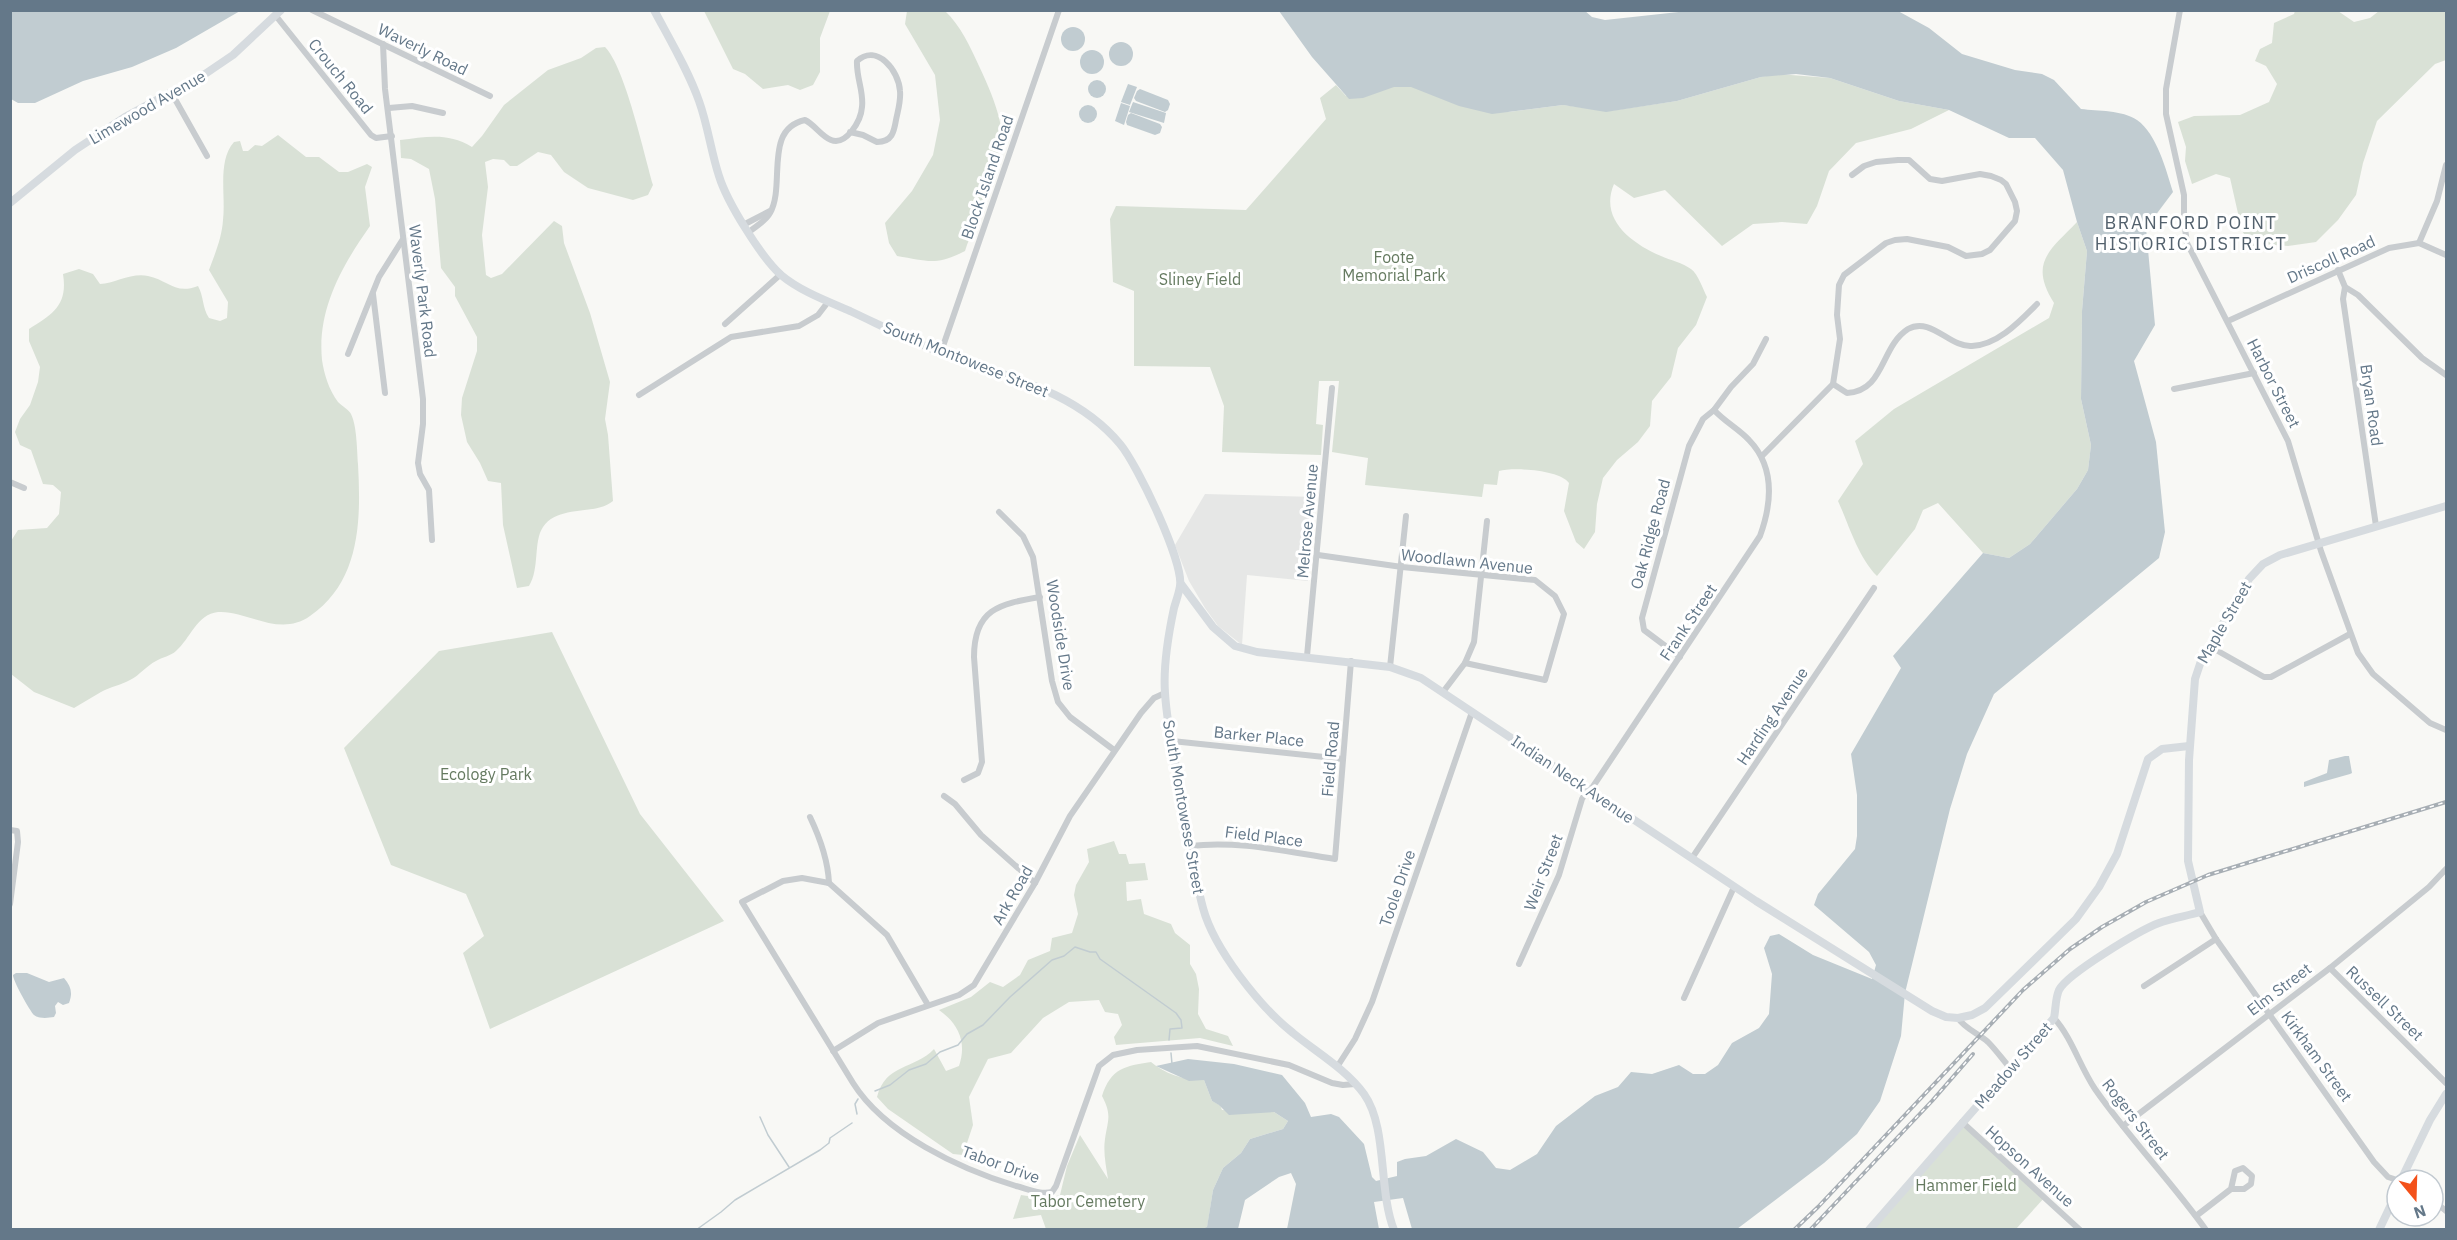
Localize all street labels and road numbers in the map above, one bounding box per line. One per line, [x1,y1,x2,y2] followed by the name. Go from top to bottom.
[375,19,471,79] street label: Waverly Road
[304,34,378,118] street label: Crouch Road
[85,65,209,148] street label: Limewood Avenue
[956,112,1018,242] street label: Block Island Road
[405,223,441,359] street label: Waverly Park Road
[2284,231,2378,287] street label: Driscoll Road
[880,317,1052,401] street label: South Montowese Street
[2243,335,2305,431] street label: Harbor Street
[2356,363,2388,447] street label: Bryan Road
[1292,463,1322,579] street label: Melrose Avenue
[1626,477,1674,591] street label: Oak Ridge Road
[1400,544,1534,578] street label: Woodlawn Avenue
[2192,577,2256,667] street label: Maple Street
[1042,578,1080,692] street label: Woodside Drive
[1655,580,1721,664] street label: Frank Street
[1732,663,1812,769] street label: Harding Avenue
[1159,718,1209,896] street label: South Montowese Street
[1317,720,1343,798] street label: Field Road
[1213,721,1305,751] street label: Barker Place
[1508,730,1638,828] street label: Indian Neck Avenue
[1224,821,1304,851] street label: Field Place
[1519,831,1567,913] street label: Weir Street
[1375,847,1420,929] street label: Toole Drive
[987,862,1037,928] street label: Ark Road
[2243,958,2315,1020] street label: Elm Street
[2342,961,2428,1045] street label: Russell Street
[2277,1007,2357,1105] street label: Kirkham Street
[1970,1018,2056,1112] street label: Meadow Street
[2098,1074,2174,1164] street label: Rogers Street
[1981,1121,2079,1211] street label: Hopson Avenue
[959,1141,1043,1187] street label: Tabor Drive

